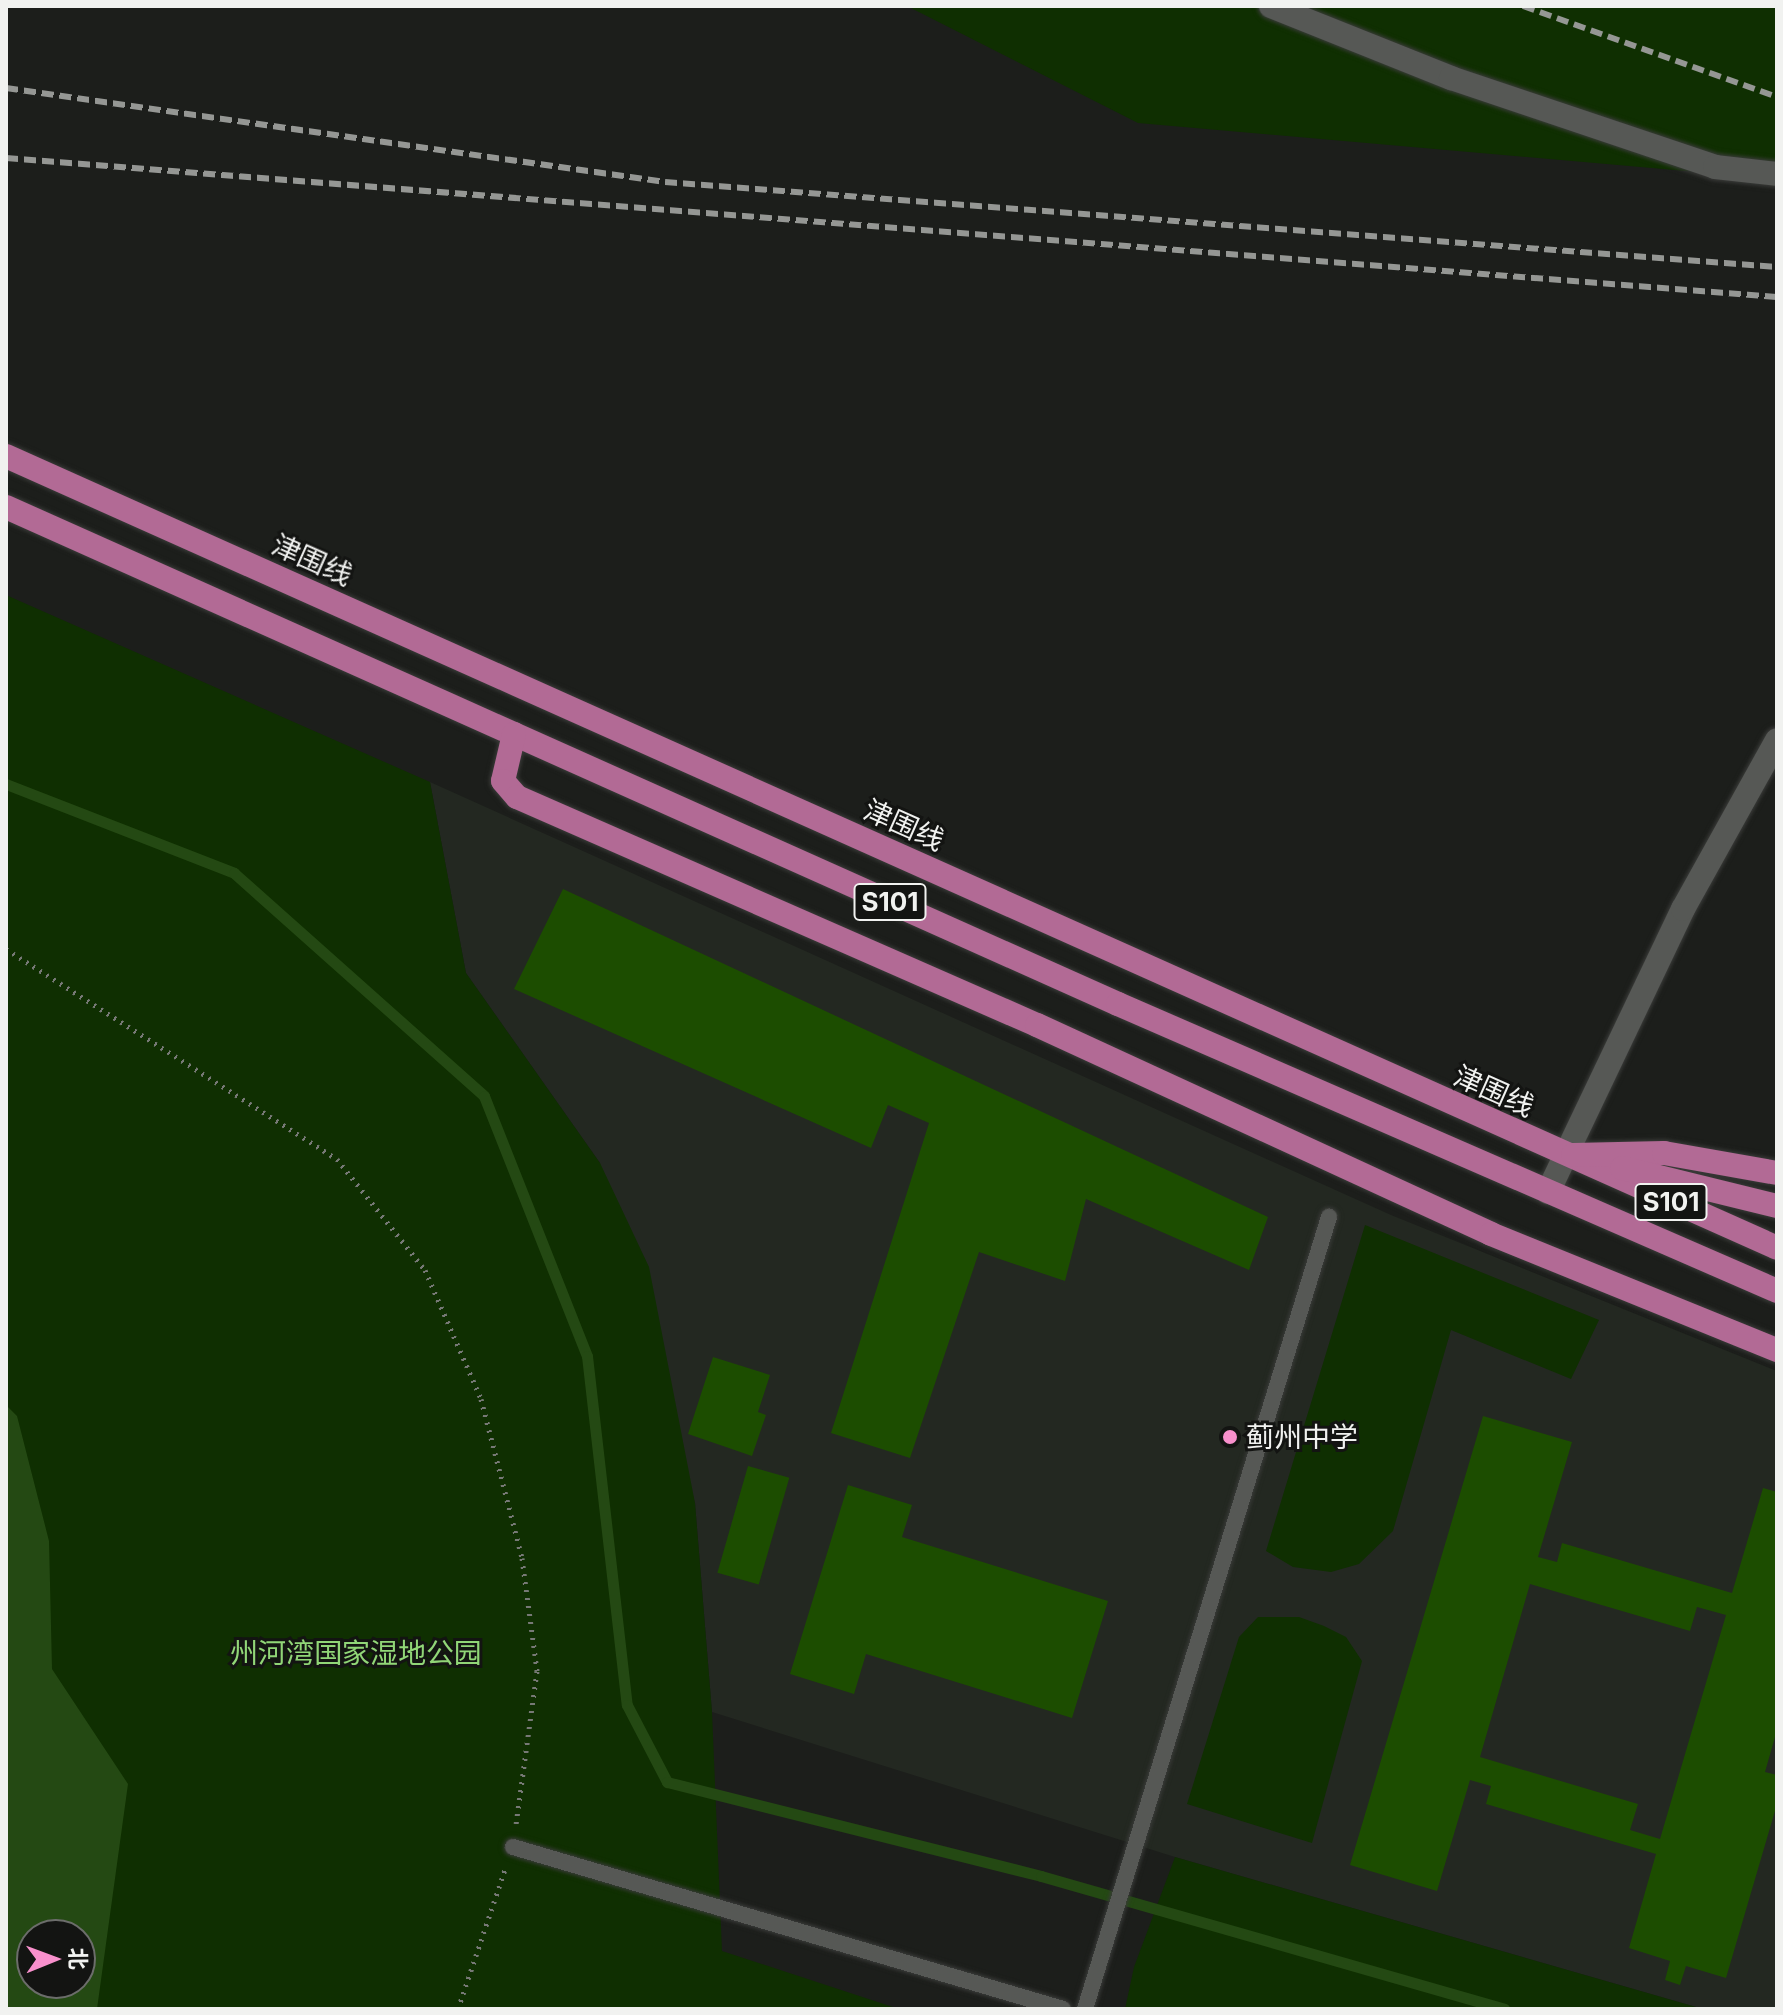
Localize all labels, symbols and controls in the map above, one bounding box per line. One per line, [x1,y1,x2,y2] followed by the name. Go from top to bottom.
[267,528,357,592] street label: 津围线
[859,793,949,857] street label: 津围线
[852,880,928,924] road number: S101
[1449,1059,1539,1123] street label: 津围线
[1633,1180,1709,1224] road number: S101
[1246,1420,1358,1454] place label: 蓟州中学
[1221,1428,1239,1446] marker: 蓟州中学
[230,1636,482,1670] park label: 州河湾国家湿地公园
[16,1919,96,1999] north arrow
[65,1947,91,1970] text: 北

